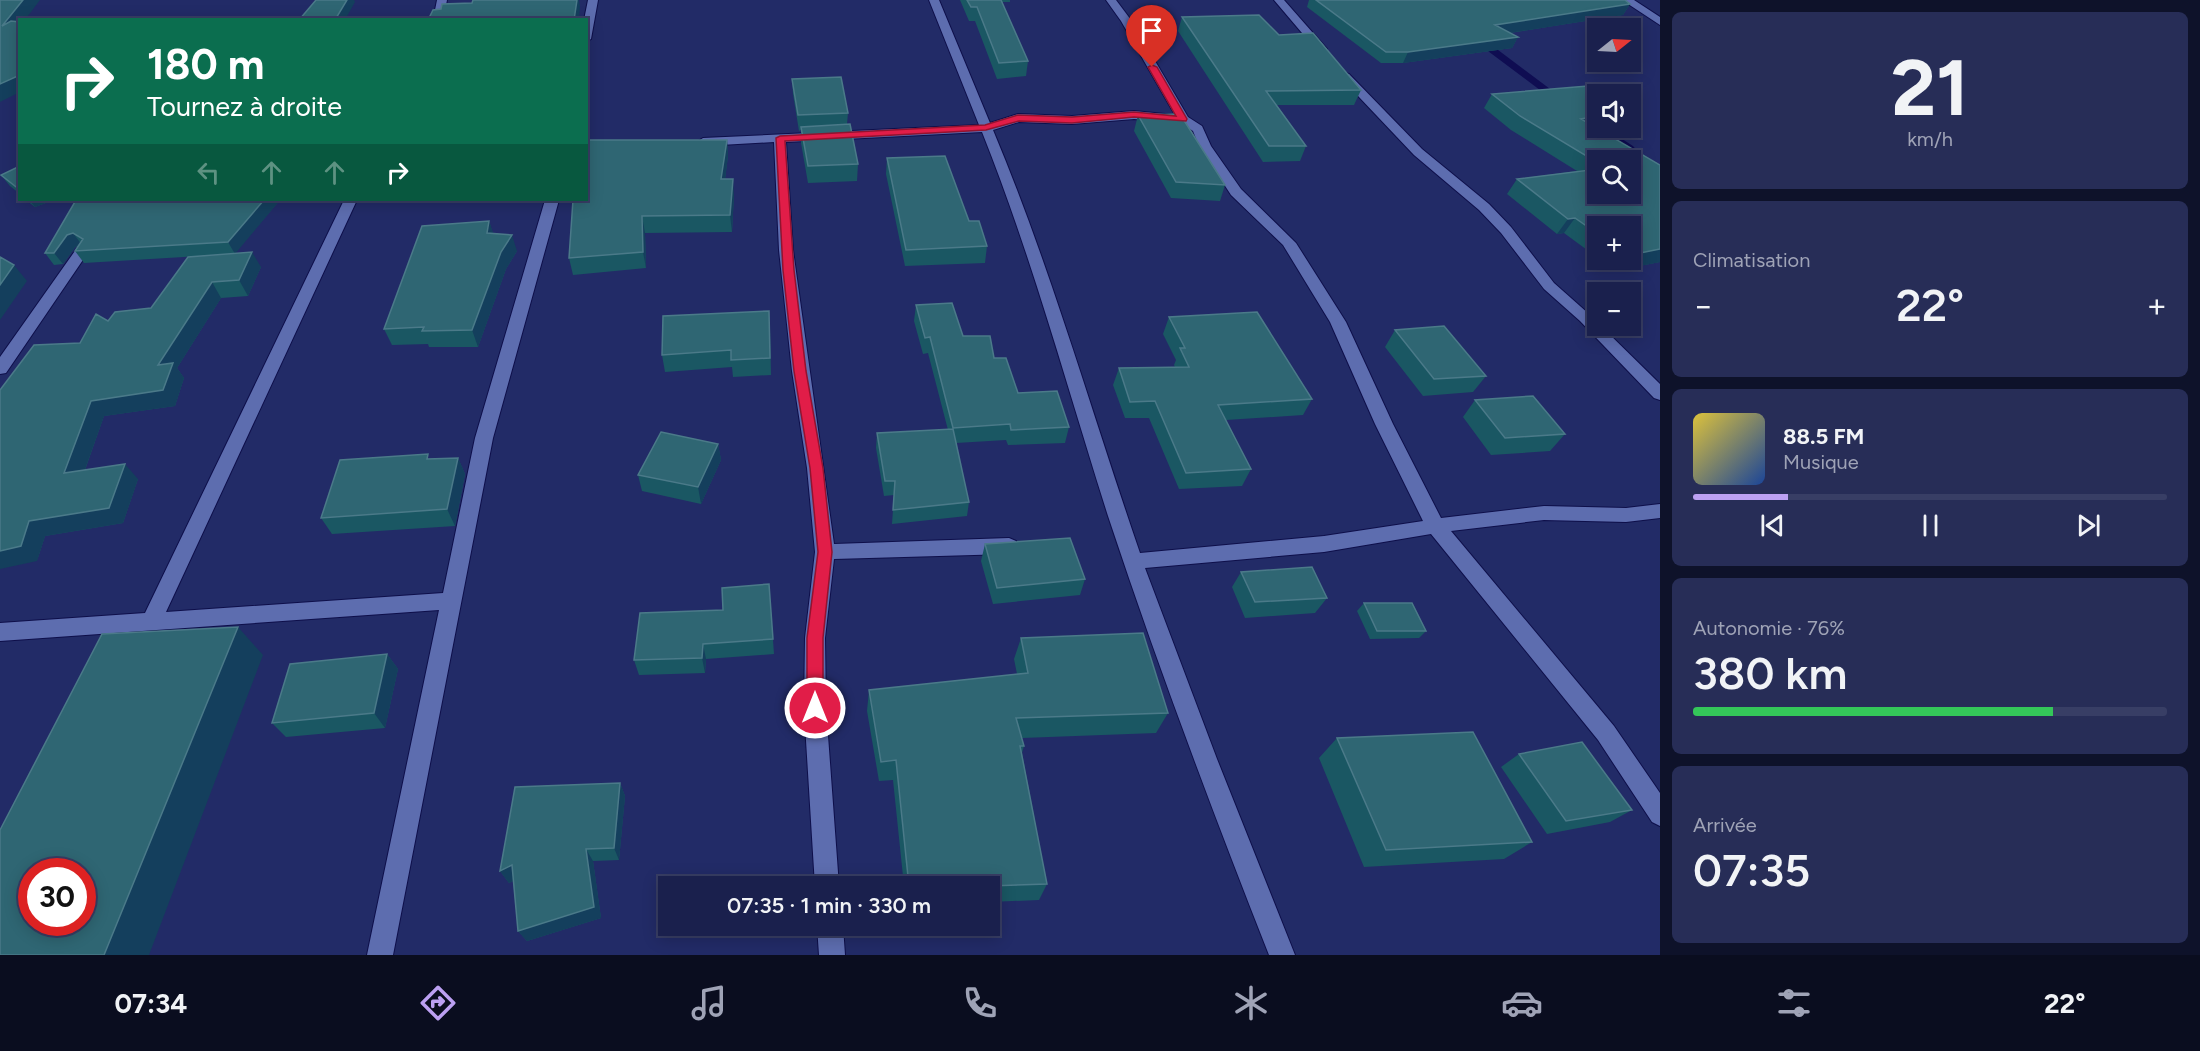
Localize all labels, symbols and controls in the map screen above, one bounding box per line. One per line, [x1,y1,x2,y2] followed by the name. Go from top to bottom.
[1126,5,1177,67] pin
[1135,14,1168,47] icon: arrive
[1587,18,1641,72] north arrow
[1587,18,1641,336] map controls
[147,39,264,90] text: 180 m
[1891,41,1969,135] text: 21
[48,42,126,120] icon: right
[1587,84,1641,138] button: sound
[147,90,342,123] text: Tournez à droite
[1907,127,1953,151] text: km/h
[1587,150,1641,204] button: search
[192,156,225,189] icon: left
[255,156,288,189] icon: ahead
[318,156,351,189] icon: ahead
[381,156,414,189] icon: right
[1587,216,1641,270] button: +
[1693,248,1810,272] text: Climatisation
[1896,278,1964,332] text: 22°
[1587,282,1641,336] button: −
[1693,286,1714,325] text: −
[2146,286,2167,325] text: +
[1783,423,1864,450] text: 88.5 FM
[1783,450,1859,474] text: Musique
[1756,509,1789,542] icon: previous
[1914,509,1947,542] icon: pause
[2072,509,2105,542] icon: next
[1693,616,1845,640] text: Autonomie · 76%
[1693,646,1847,700] text: 380 km
[783,676,847,740] position arrow
[1693,813,1757,837] text: Arrivée
[1693,843,1810,897] text: 07:35
[18,858,96,936] speed limit sign: 30
[727,892,931,919] text: 07:35 · 1 min · 330 m
[417,982,459,1024] icon: directions
[688,982,730,1024] icon: music
[959,982,1001,1024] icon: phone
[1230,982,1272,1024] icon: climate
[1501,982,1543,1024] icon: car
[1773,982,1815,1024] icon: filters
[115,987,187,1020] text: 07:34
[2044,987,2085,1020] text: 22°

